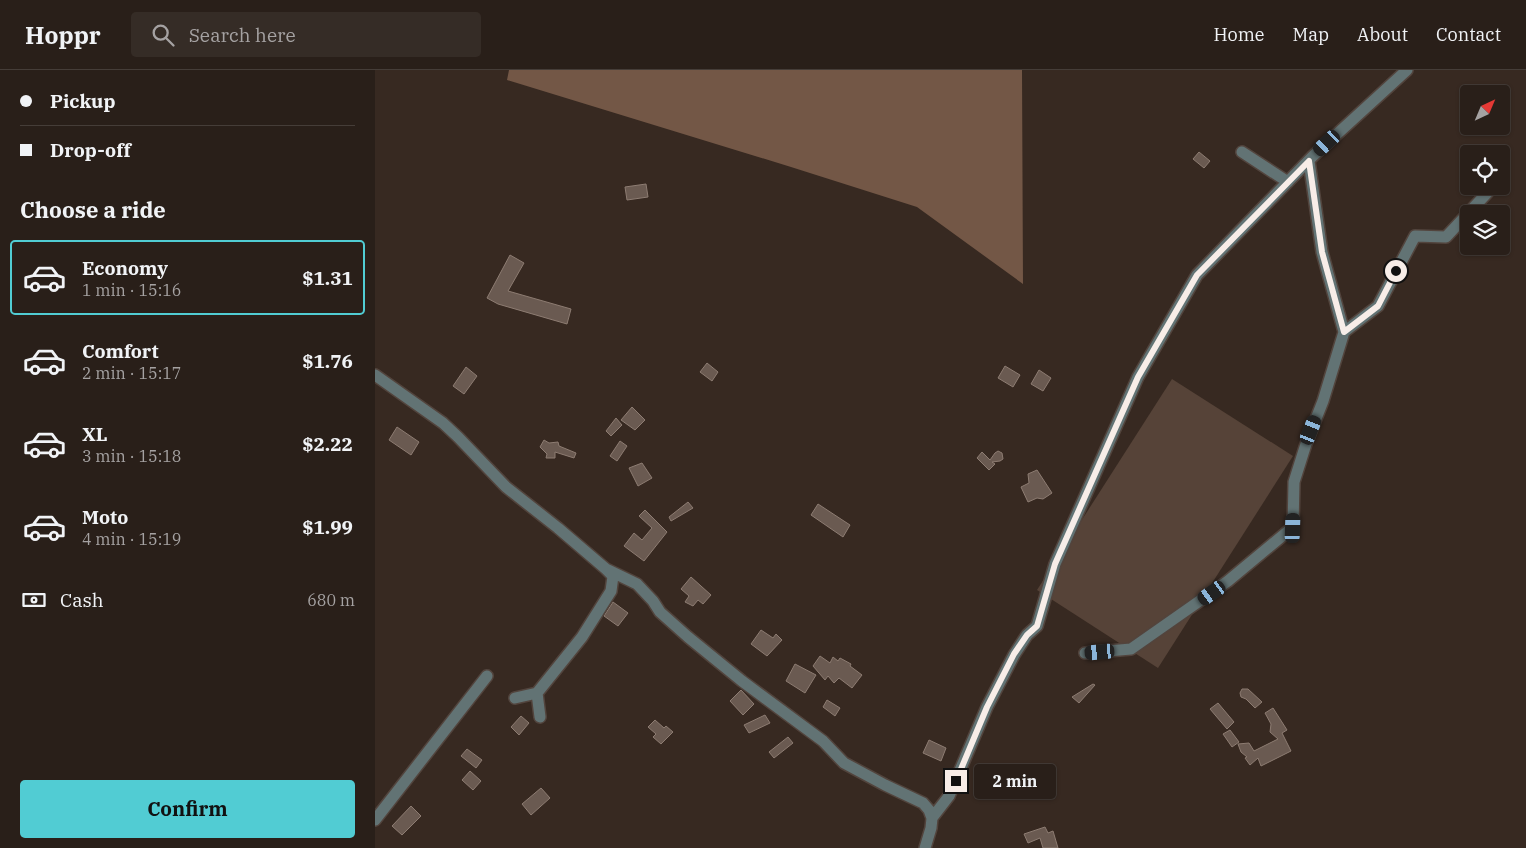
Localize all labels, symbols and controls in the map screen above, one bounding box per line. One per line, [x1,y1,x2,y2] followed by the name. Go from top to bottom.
[131,12,481,57] search box
[25,19,101,51] text: Hoppr
[149,21,177,49] icon: search
[189,23,296,47] text: Search here
[1213,23,1265,46] text: Home
[1293,23,1329,46] text: Map
[1357,23,1408,46] text: About
[1436,23,1501,46] text: Contact
[1460,85,1510,135] north arrow
[1460,85,1510,255] map controls
[50,89,115,113] text: Pickup
[1310,127,1343,159] car
[50,138,131,162] text: Drop-off
[1460,145,1510,195] button: locate
[20,195,166,224] text: Choose a ride
[1460,205,1510,255] button: layers
[22,255,67,300] icon: car
[82,256,168,280] text: Economy
[1385,260,1407,282] route start
[302,266,353,290] text: $1.31
[82,280,181,300] text: 1 min · 15:16
[22,338,67,383] icon: car
[82,339,159,363] text: Comfort
[302,349,353,373] text: $1.76
[82,363,181,383] text: 2 min · 15:17
[1298,413,1323,447] car
[22,421,67,466] icon: car
[82,422,108,446] text: XL
[302,432,353,456] text: $2.22
[82,446,181,466] text: 3 min · 15:18
[22,504,67,549] icon: car
[82,505,128,529] text: Moto
[1284,513,1301,543] car
[302,515,353,539] text: $1.99
[82,529,181,549] text: 4 min · 15:19
[1195,578,1228,608] car
[20,586,48,614] icon: cash
[60,588,104,612] text: Cash
[307,590,355,610] text: 680 m
[1084,643,1115,661] car
[973,764,1056,798] callout: 2 min
[945,770,967,792] route end
[993,771,1037,791] text: 2 min
[20,780,355,838] button: Confirm

